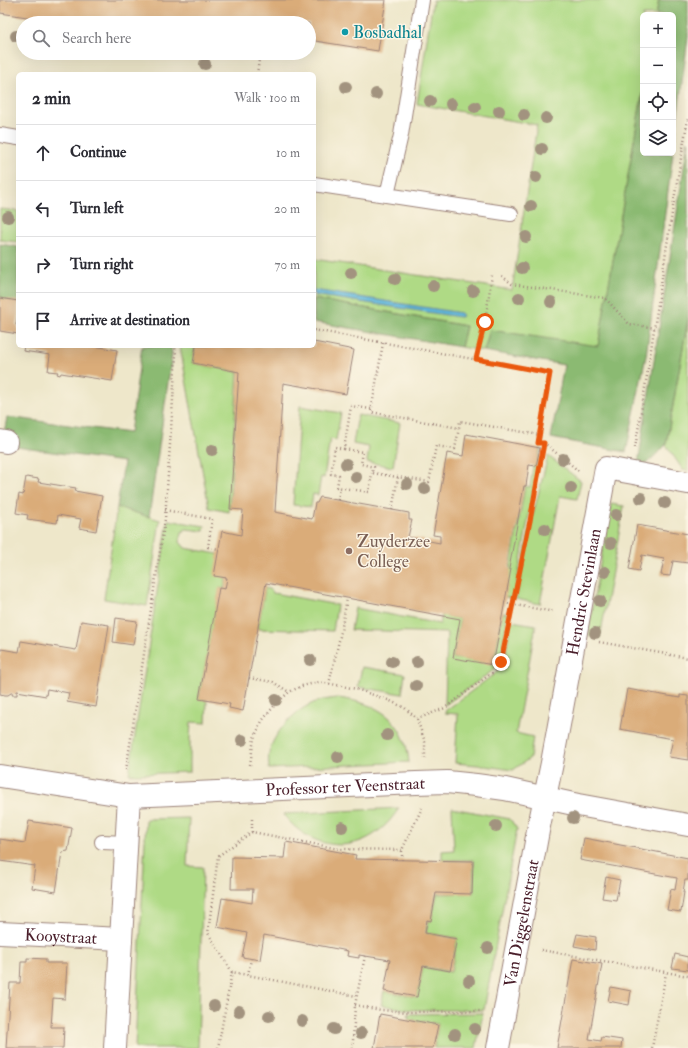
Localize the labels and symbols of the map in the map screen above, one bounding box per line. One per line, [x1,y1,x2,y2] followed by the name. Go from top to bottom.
[353,22,423,43] place label: Bosbadhal
[340,27,350,37] marker: Bosbadhal
[476,313,494,331] route start
[562,526,606,657] street label: Hendric Stevinlaan
[357,531,430,572] place label: Zuyderzee College
[344,546,354,556] marker: Zuyderzee College
[492,653,510,671] route end
[265,773,426,801] street label: Professor ter Veenstraat
[499,857,544,989] street label: Van Diggelenstraat
[24,924,98,949] street label: Kooystraat

